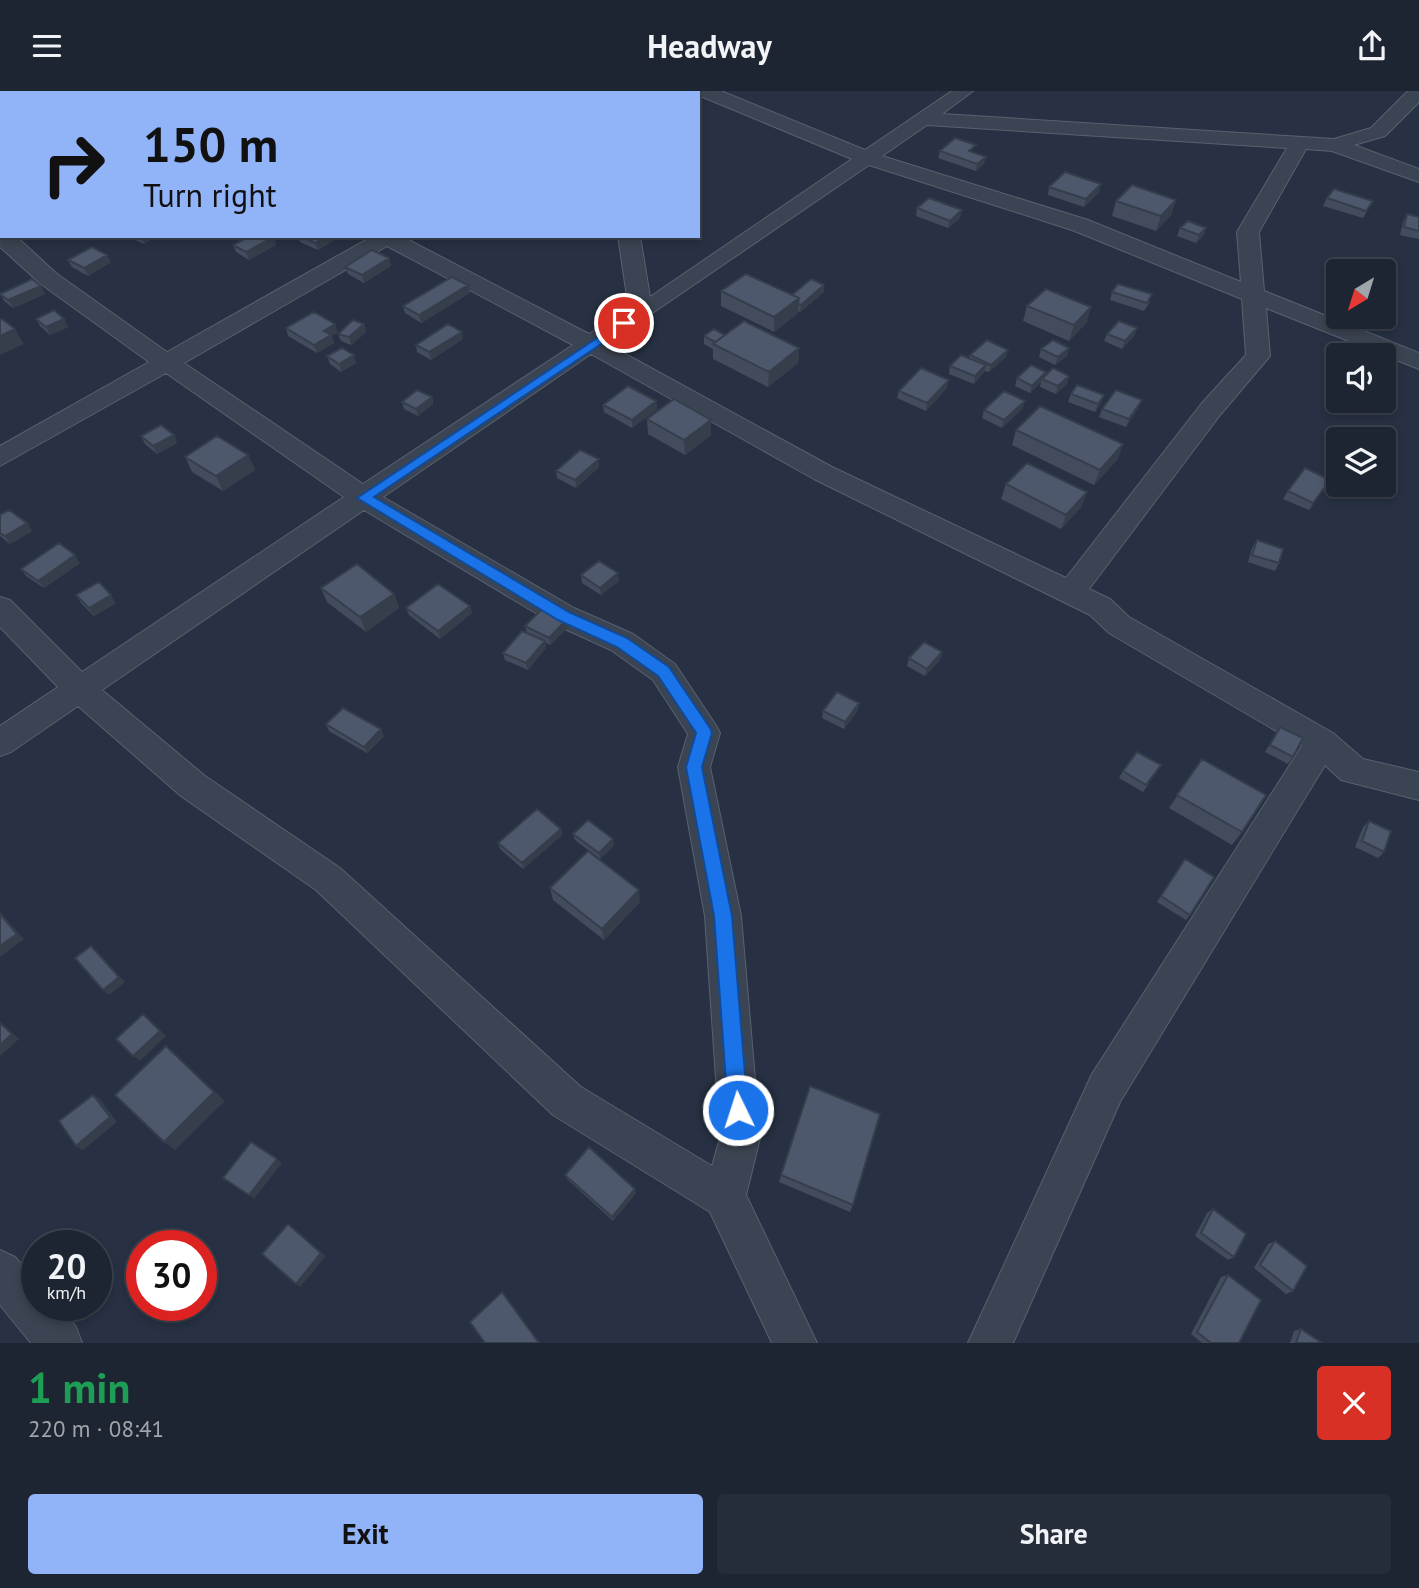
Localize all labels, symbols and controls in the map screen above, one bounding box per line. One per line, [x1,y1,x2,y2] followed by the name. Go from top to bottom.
[647,25,772,67] text: Headway
[28,27,66,65] icon: menu
[1353,27,1391,65] icon: share
[143,112,278,176] text: 150 m
[28,119,119,210] icon: right
[143,174,277,216] text: Turn right
[1326,259,1396,329] north arrow
[1326,259,1396,497] map controls
[594,293,654,353] pin
[605,304,643,342] icon: arrive
[1326,343,1396,413] button: sound
[1326,427,1396,497] button: layers
[701,1073,775,1147] position arrow
[126,1230,217,1321] speed limit sign: 30
[47,1243,86,1289] text: 20
[47,1281,86,1304] text: km/h
[28,1360,130,1415] text: 1 min
[1317,1366,1391,1440] button: close
[28,1414,164,1443] text: 220 m · 08:41
[28,1494,703,1574] button: Exit
[717,1494,1391,1574] button: Share

